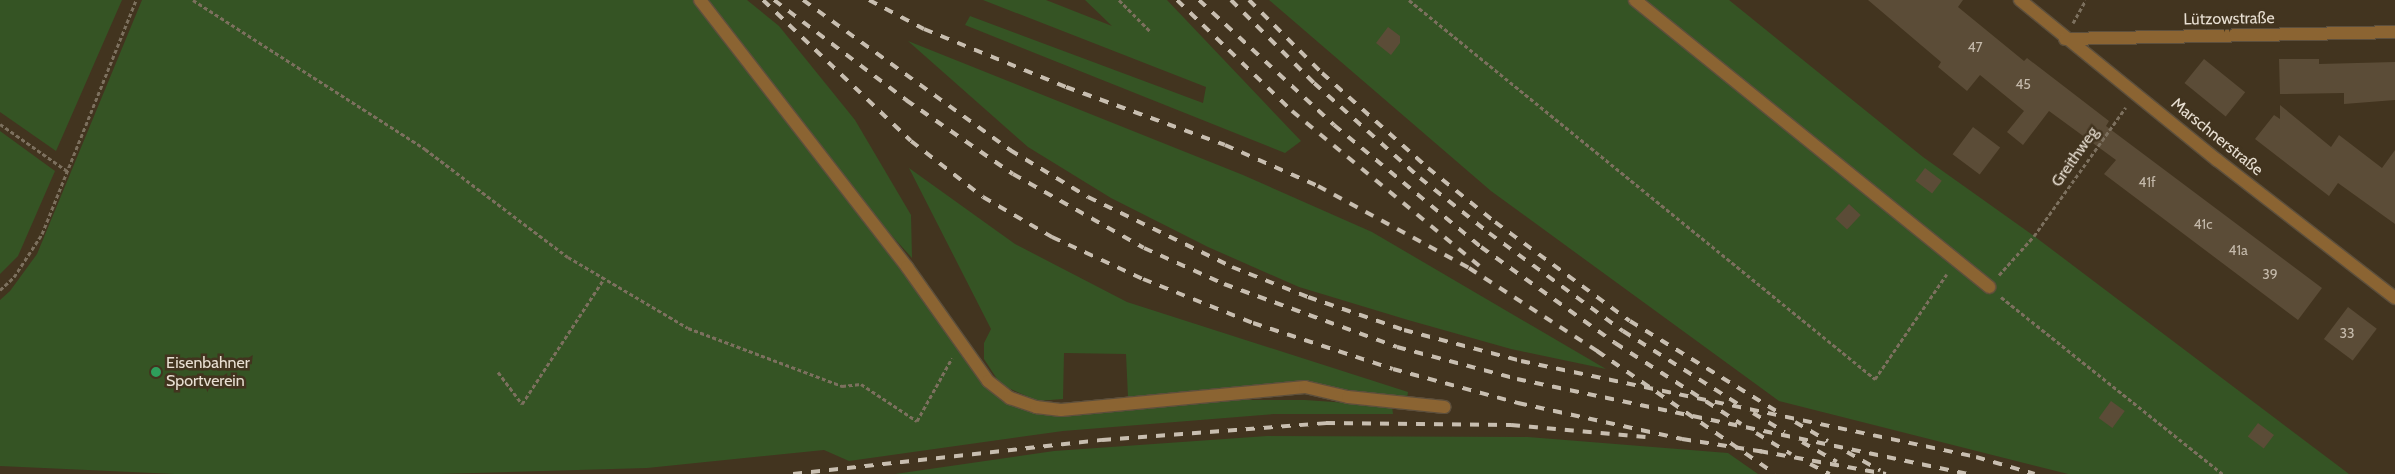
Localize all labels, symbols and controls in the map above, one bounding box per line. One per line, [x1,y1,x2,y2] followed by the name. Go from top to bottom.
[2183,9,2275,29] street label: Lützowstraße
[1967,39,1983,55] house number: 47
[2015,76,2031,92] house number: 45
[2167,94,2267,180] street label: Marschnerstraße
[2047,123,2103,191] street label: Greithweg
[2138,174,2156,190] house number: 41f
[2193,216,2213,232] house number: 41c
[2228,242,2248,258] house number: 41a
[2262,266,2278,282] house number: 39
[2339,325,2355,341] house number: 33
[166,353,250,391] place label: Eisenbahner Sportverein
[150,366,162,378] marker: Eisenbahner Sportverein

